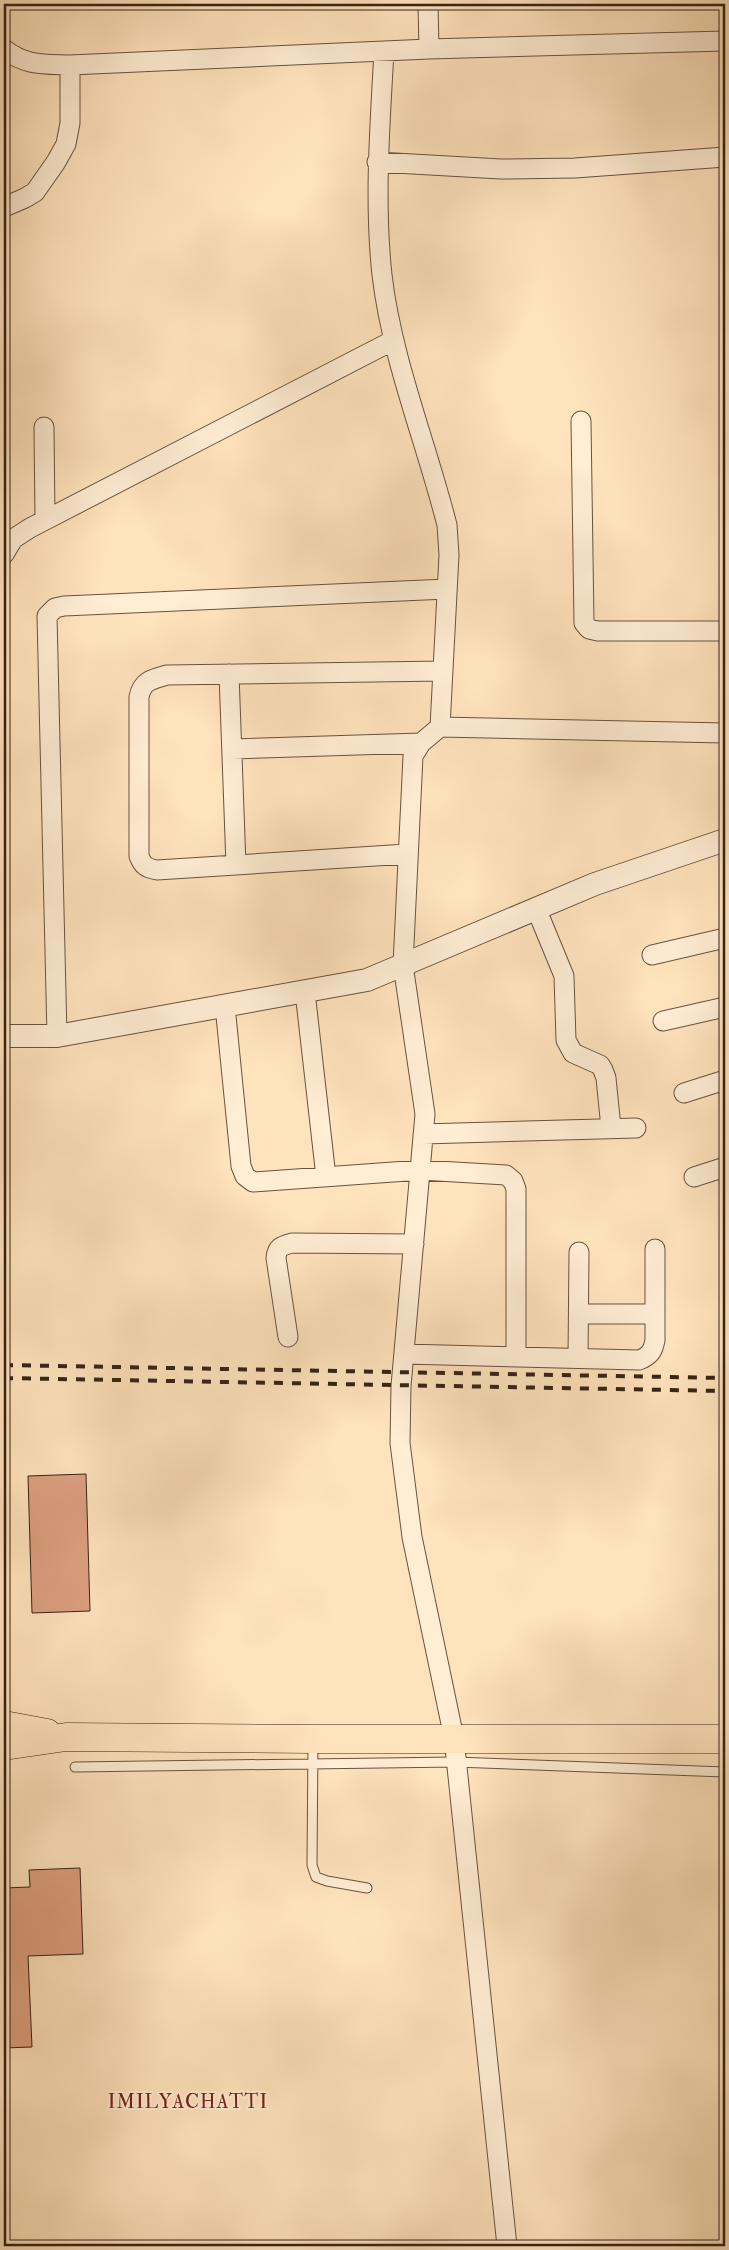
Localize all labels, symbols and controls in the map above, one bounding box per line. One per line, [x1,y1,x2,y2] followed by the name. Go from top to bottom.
[108,2090,268,2114] district label: IMILYACHATTI

